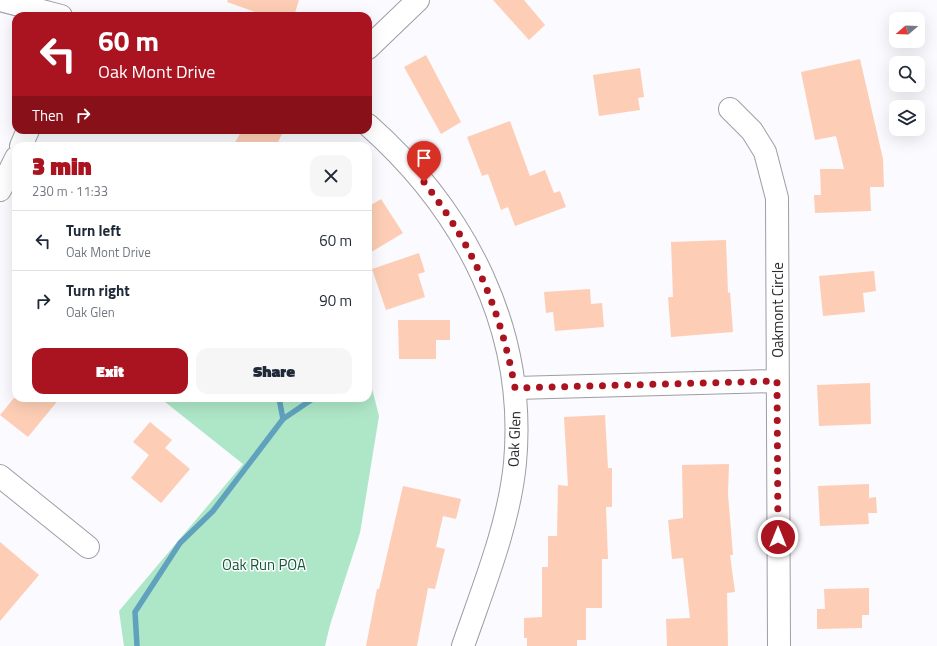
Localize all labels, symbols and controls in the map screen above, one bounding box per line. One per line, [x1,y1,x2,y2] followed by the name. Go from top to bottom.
[889,12,925,48] north arrow
[889,12,925,136] map controls
[98,19,159,62] text: 60 m
[32,28,84,80] icon: left
[889,56,925,92] button: search
[98,58,215,85] text: Oak Mont Drive
[889,100,925,136] button: layers
[32,104,64,127] text: Then
[72,104,94,126] icon: right
[407,141,441,182] pin
[413,147,435,169] icon: arrive
[32,148,92,184] text: 3 min
[310,155,352,197] button: close
[32,181,108,201] text: 230 m · 11:33
[66,219,121,242] text: Turn left
[319,229,352,252] text: 60 m
[32,230,54,252] icon: left
[66,242,151,262] text: Oak Mont Drive
[766,262,789,358] street label: Oakmont Circle
[66,279,130,302] text: Turn right
[319,289,352,312] text: 90 m
[32,290,54,312] icon: right
[66,302,115,322] text: Oak Glen
[32,348,188,394] button: Exit
[196,348,352,394] button: Share
[502,410,526,468] street label: Oak Glen
[757,516,799,558] position arrow
[222,553,306,576] park label: Oak Run POA

